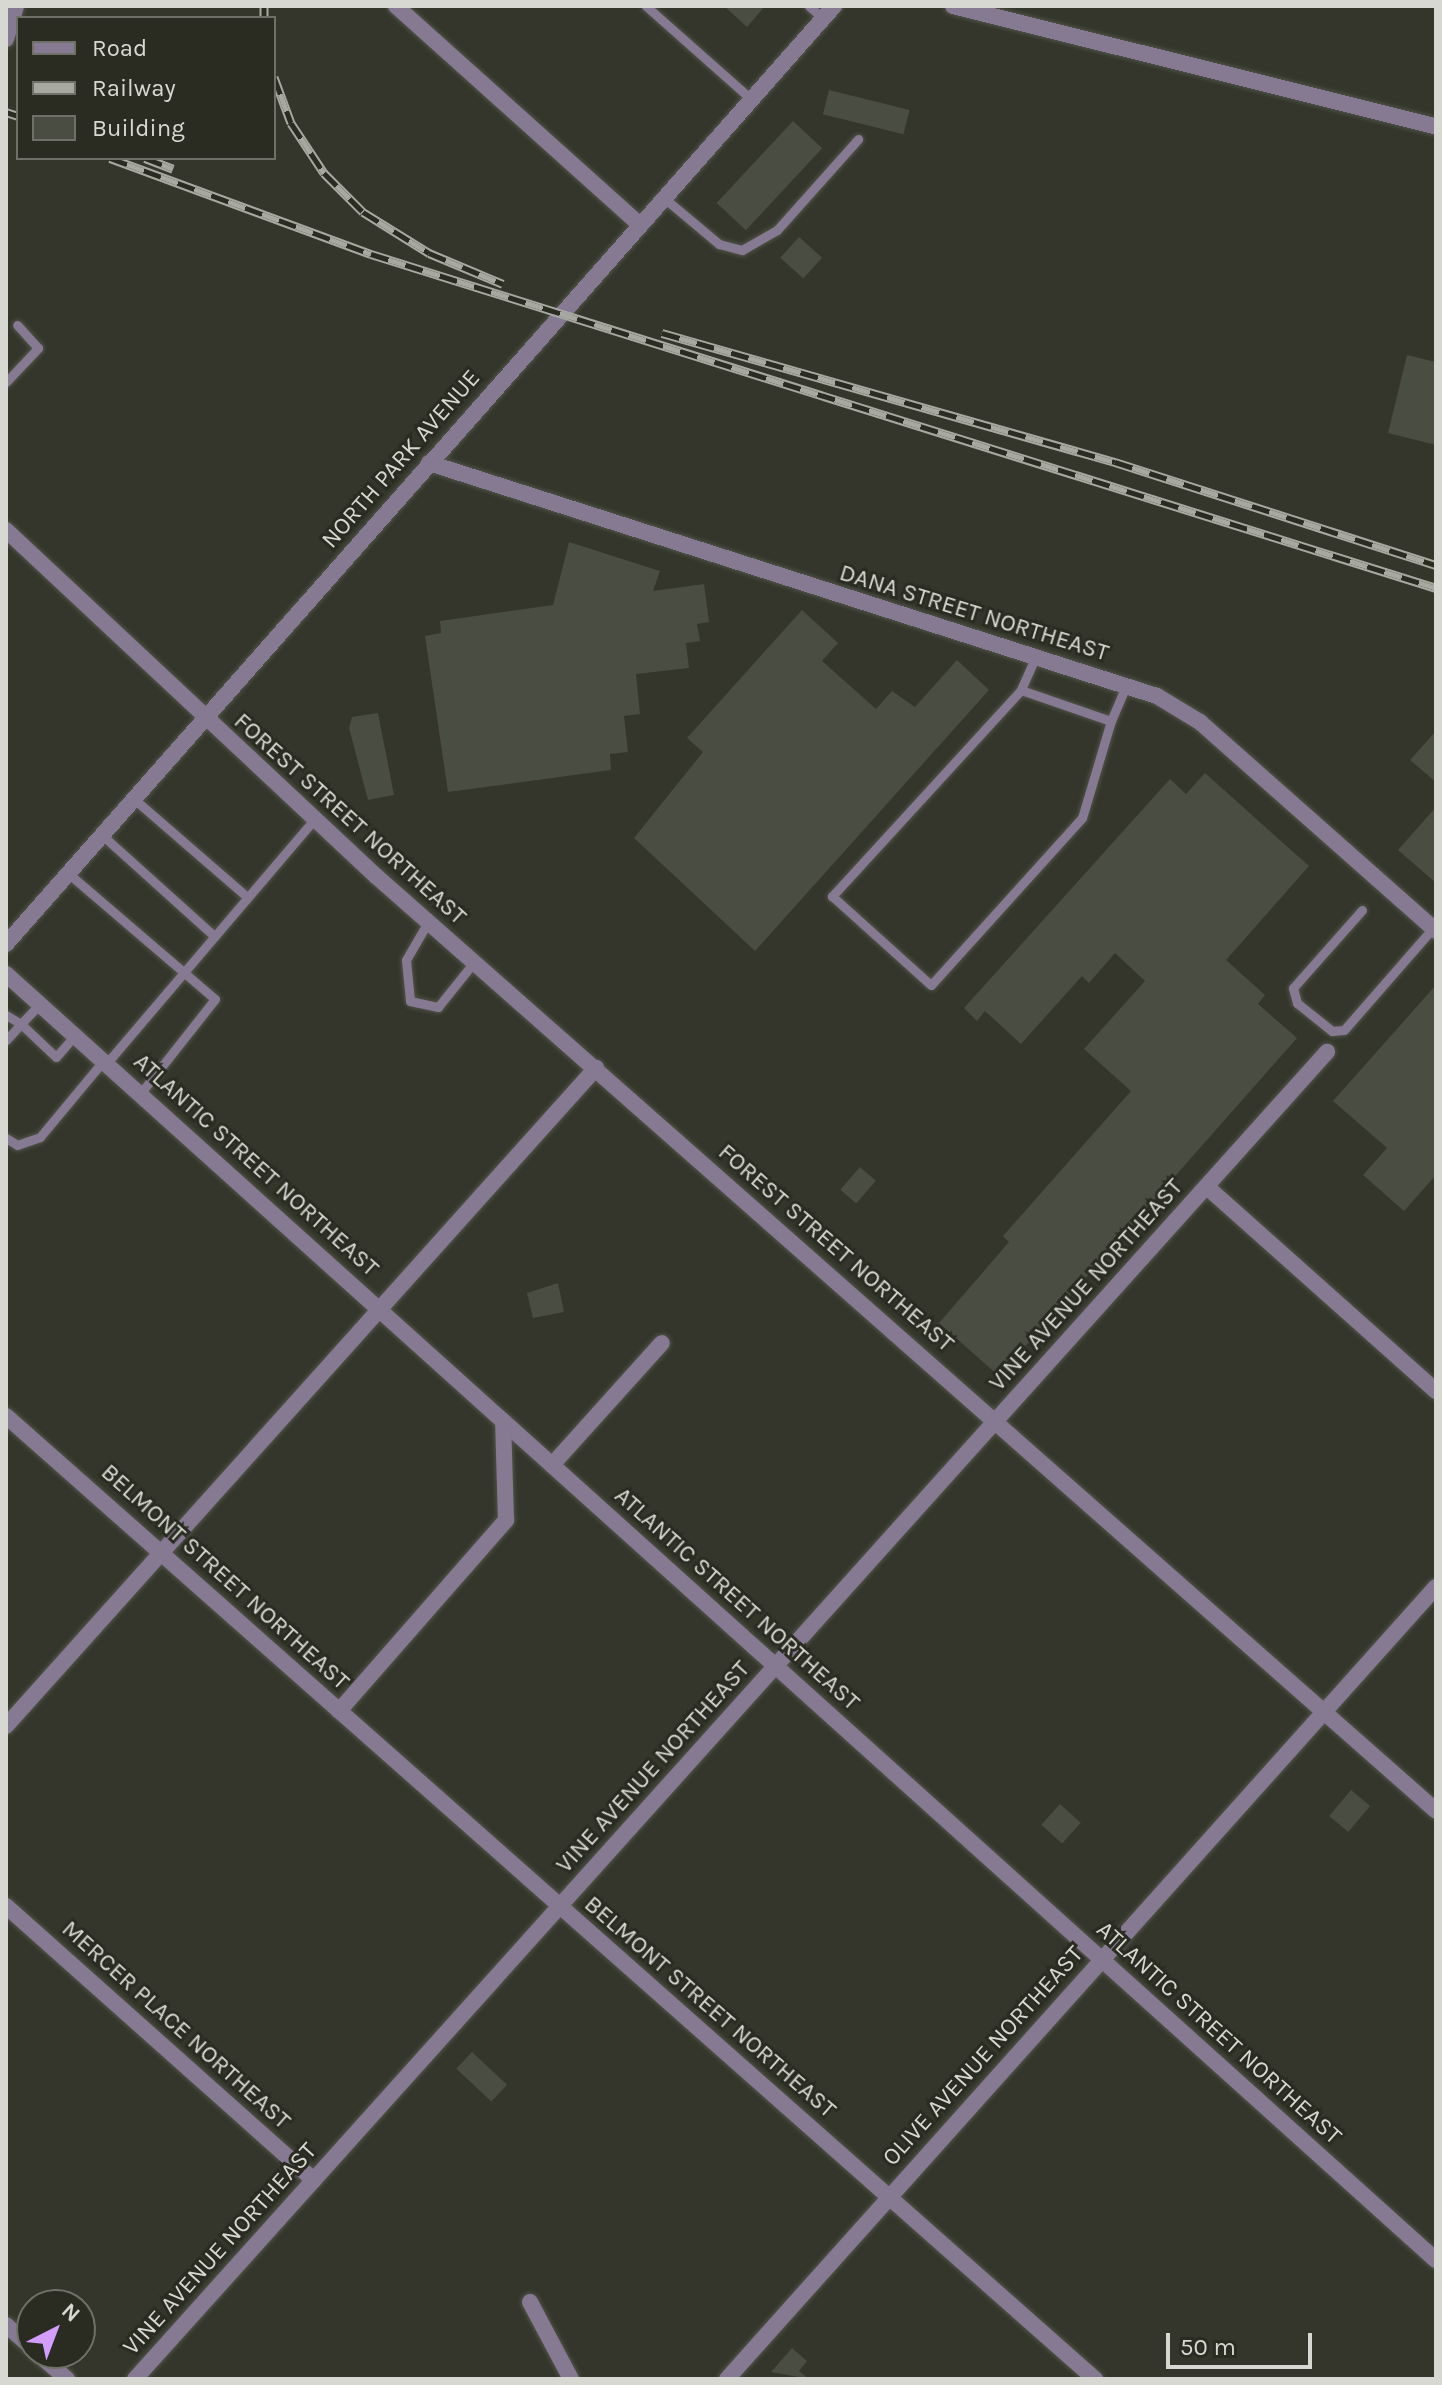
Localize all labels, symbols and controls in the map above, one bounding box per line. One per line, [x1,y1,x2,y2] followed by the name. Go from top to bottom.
[16,16,276,160] legend
[92,34,147,62] text: Road
[92,74,176,102] text: Railway
[92,114,185,142] text: Building
[316,364,486,554] street label: NORTH PARK AVENUE
[836,558,1112,668] street label: DANA STREET NORTHEAST
[228,707,472,931] street label: FOREST STREET NORTHEAST
[128,1047,384,1283] street label: ATLANTIC STREET NORTHEAST
[712,1138,960,1358] street label: FOREST STREET NORTHEAST
[983,1173,1189,1397] street label: VINE AVENUE NORTHEAST
[95,1458,355,1696] street label: BELMONT STREET NORTHEAST
[609,1481,865,1717] street label: ATLANTIC STREET NORTHEAST
[550,1655,756,1879] street label: VINE AVENUE NORTHEAST
[578,1890,842,2124] street label: BELMONT STREET NORTHEAST
[56,1915,296,2135] street label: MERCER PLACE NORTHEAST
[1091,1915,1347,2151] street label: ATLANTIC STREET NORTHEAST
[877,1940,1089,2172] street label: OLIVE AVENUE NORTHEAST
[117,2137,323,2361] street label: VINE AVENUE NORTHEAST
[16,2289,96,2369] north arrow
[56,2298,85,2328] text: N
[1170,2317,1316,2367] scale bar
[1180,2333,1236,2361] text: 50 m

